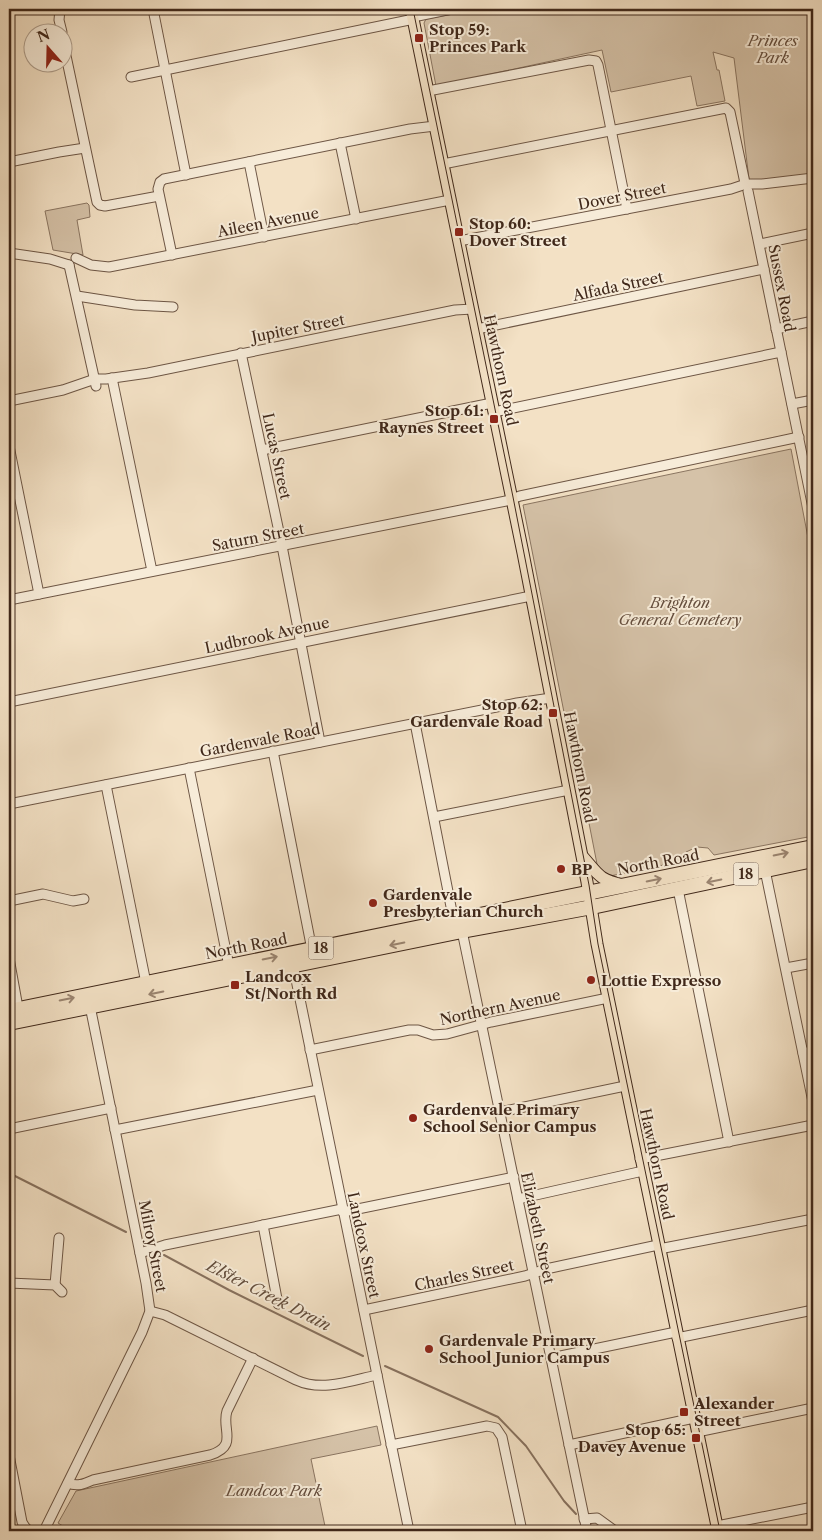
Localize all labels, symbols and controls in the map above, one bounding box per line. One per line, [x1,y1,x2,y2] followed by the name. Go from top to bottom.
[429,20,527,56] place label: Stop 59: Princes Park
[22,22,72,72] north arrow
[35,25,52,46] text: N
[747,31,799,67] park label: Princes Park
[413,32,425,44] marker: Stop 59: Princes Park
[576,178,668,214] street label: Dover Street
[215,203,320,241] street label: Aileen Avenue
[469,214,567,250] place label: Stop 60: Dover Street
[453,226,465,238] marker: Stop 60: Dover Street
[764,243,800,333] street label: Sussex Road
[570,267,666,305] street label: Alfada Street
[248,310,347,347] street label: Jupiter Street
[480,313,522,427] street label: Hawthorn Road
[378,401,484,437] place label: Stop 61: Raynes Street
[259,411,296,502] street label: Lucas Street
[488,413,500,425] marker: Stop 61: Raynes Street
[210,519,306,555] street label: Saturn Street
[618,593,742,629] park label: Brighton General Cemetery
[203,613,331,657] street label: Ludbrook Avenue
[410,695,543,731] place label: Stop 62: Gardenvale Road
[547,707,559,719] marker: Stop 62: Gardenvale Road
[560,710,600,824] street label: Hawthorn Road
[198,719,322,761] street label: Gardenvale Road
[615,845,701,879] street label: North Road
[773,849,789,858] one-way arrow
[571,860,592,879] place label: BP
[734,862,758,886] road number: 18
[555,863,567,875] marker: BP
[645,874,661,884] one-way arrow
[707,877,723,886] one-way arrow
[383,885,544,921] place label: Gardenvale Presbyterian Church
[367,897,379,909] marker: Gardenvale Presbyterian Church
[203,929,289,963] street label: North Road
[308,936,334,960] road number: 18
[389,940,405,949] one-way arrow
[261,953,277,962] one-way arrow
[245,967,337,1003] place label: Landcox St/North Rd
[601,971,721,990] place label: Lottie Expresso
[585,974,597,986] marker: Lottie Expresso
[229,979,241,991] marker: Landcox St/North Rd
[438,985,562,1029] street label: Northern Avenue
[148,989,164,998] one-way arrow
[58,994,74,1004] one-way arrow
[423,1100,597,1136] place label: Gardenvale Primary School Senior Campus
[636,1107,678,1221] street label: Hawthorn Road
[407,1112,419,1124] marker: Gardenvale Primary School Senior Campus
[517,1170,559,1286] street label: Elizabeth Street
[343,1190,385,1300] street label: Landcox Street
[135,1198,171,1294] street label: Milroy Street
[202,1254,334,1335] water label: Elster Creek Drain
[413,1255,516,1295] street label: Charles Street
[439,1331,610,1367] place label: Gardenvale Primary School Junior Campus
[423,1343,435,1355] marker: Gardenvale Primary School Junior Campus
[693,1394,775,1430] place label: Alexander Street
[678,1406,690,1418] marker: Alexander Street
[578,1420,686,1456] place label: Stop 65: Davey Avenue
[690,1432,702,1444] marker: Stop 65: Davey Avenue
[225,1481,322,1500] park label: Landcox Park

